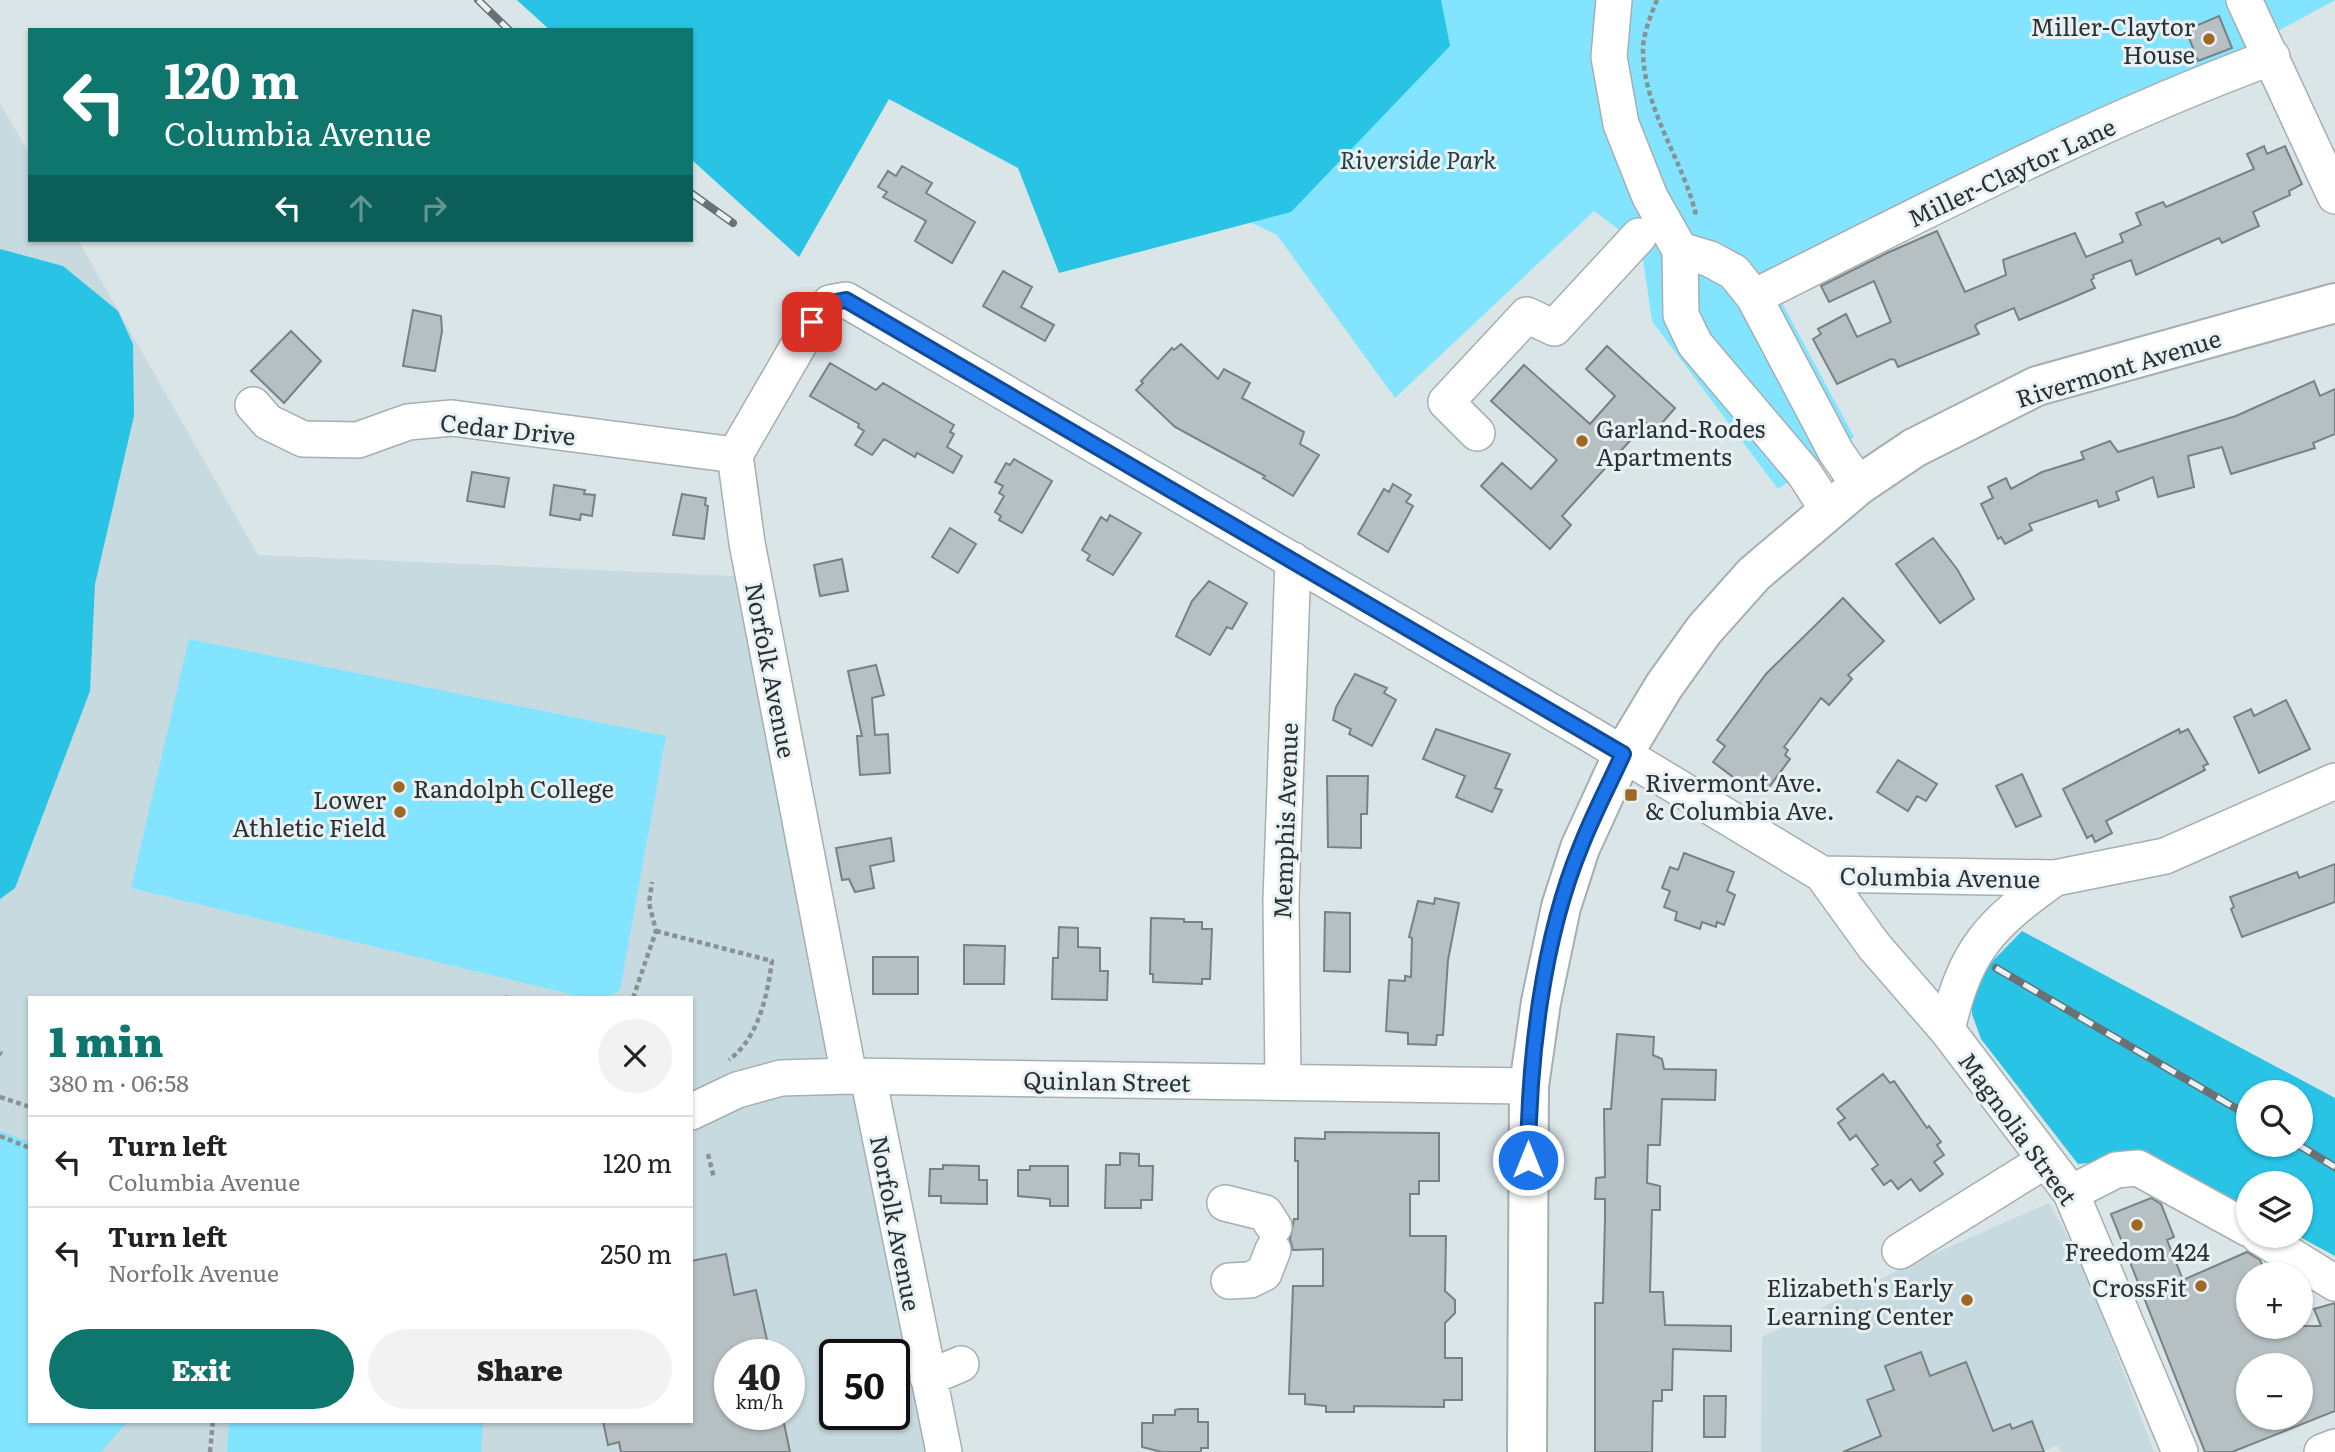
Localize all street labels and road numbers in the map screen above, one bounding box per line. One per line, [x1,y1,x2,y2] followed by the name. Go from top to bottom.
[1901,107,2121,235] street label: Miller-Claytor Lane
[2011,319,2225,415] street label: Rivermont Avenue
[439,403,577,453] street label: Cedar Drive
[738,579,806,761] street label: Norfolk Avenue
[1263,722,1305,920] street label: Memphis Avenue
[1839,857,2041,895] street label: Columbia Avenue
[1951,1044,2087,1212] street label: Magnolia Street
[1023,1061,1191,1099] street label: Quinlan Street
[863,1132,931,1314] street label: Norfolk Avenue

